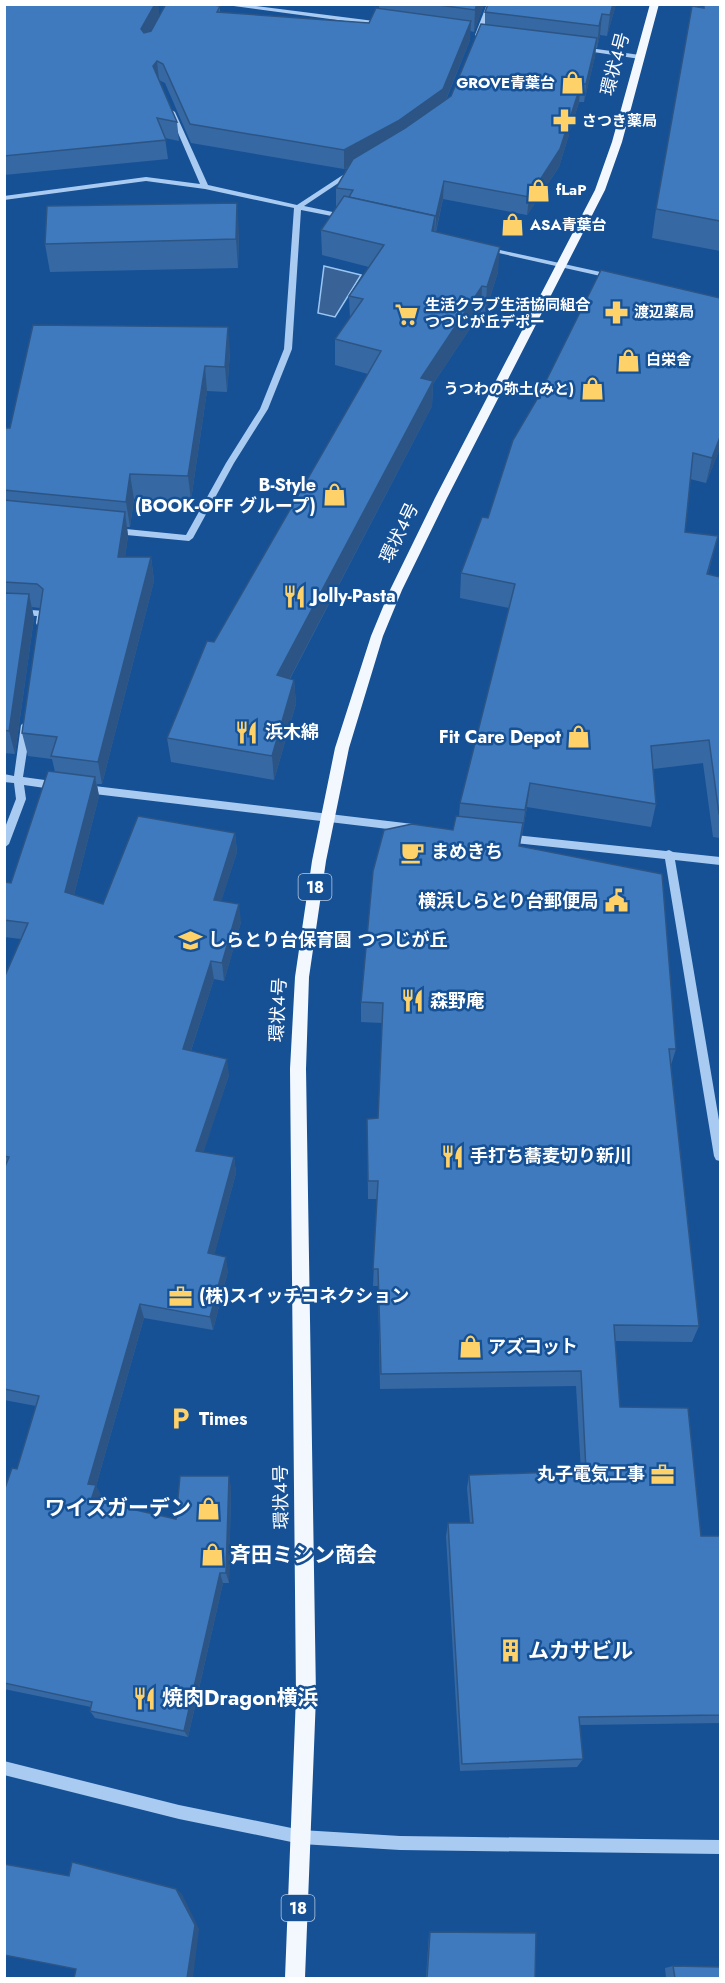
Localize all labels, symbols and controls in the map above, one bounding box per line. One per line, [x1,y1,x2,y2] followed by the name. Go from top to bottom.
[594,29,636,99] street label: 環状4号
[560,70,586,96] shop icon: GROVE青葉台
[456,72,555,94] place label: GROVE青葉台
[551,108,577,134] pharmacy icon: さつき薬局
[582,110,657,132] place label: さつき薬局
[525,177,551,203] shop icon: fLaP
[556,179,587,201] place label: fLaP
[499,212,525,238] shop icon: ASA青葉台
[529,214,606,236] place label: ASA青葉台
[425,294,591,333] place label: 生活クラブ生活協同組合 つつじが丘デポー
[603,299,629,325] pharmacy icon: 渡辺薬局
[394,301,420,327] supermarket icon: 生活クラブ生活協同組合 つつじが丘デポー
[634,301,694,323] place label: 渡辺薬局
[615,347,641,373] shop icon: 白栄舎
[646,349,692,371] place label: 白栄舎
[579,376,605,402] shop icon: うつわの弥土(みと)
[444,378,574,400] place label: うつわの弥土(みと)
[135,472,316,519] place label: B-Style (BOOK-OFF グループ)
[321,482,347,508] shop icon: B-Style (BOOK-OFF グループ)
[373,498,425,568] street label: 環状4号
[281,583,307,609] restaurant icon: Jolly-Pasta
[309,583,396,609] place label: Jolly-Pasta
[234,719,260,745] restaurant icon: 浜木綿
[265,719,319,745] place label: 浜木綿
[439,724,561,750] place label: Fit Care Depot
[566,724,592,750] shop icon: Fit Care Depot
[400,839,426,865] cafe icon: まめきち
[431,839,503,865] place label: まめきち
[298,874,332,900] road number: 18
[418,888,598,914] place label: 横浜しらとり台郵便局
[603,888,629,914] public building icon: 横浜しらとり台郵便局
[177,927,203,953] school or university icon: しらとり台保育園 つつじが丘
[208,927,447,953] place label: しらとり台保育園 つつじが丘
[263,977,293,1043] street label: 環状4号
[399,988,425,1014] restaurant icon: 森野庵
[430,988,484,1014] place label: 森野庵
[439,1143,465,1169] restaurant icon: 手打ち蕎麦切り新川
[470,1143,632,1169] place label: 手打ち蕎麦切り新川
[168,1283,194,1309] office icon: (株)スイッチコネクション
[199,1283,409,1309] place label: (株)スイッチコネクション
[457,1334,483,1360] shop icon: アズコット
[488,1334,578,1360] place label: アズコット
[168,1406,194,1432] parking icon: Times
[199,1406,247,1432] place label: Times
[537,1461,645,1487] place label: 丸子電気工事
[650,1461,676,1487] office icon: 丸子電気工事
[267,1465,295,1529] street label: 環状4号
[45,1493,191,1523] place label: ワイズガーデン
[196,1495,222,1521] shop icon: ワイズガーデン
[230,1540,377,1570] place label: 斉田ミシン商会
[199,1542,225,1568] shop icon: 斉田ミシン商会
[528,1636,633,1666] place label: ムカサビル
[497,1638,523,1664] building icon: ムカサビル
[162,1683,319,1713] place label: 焼肉Dragon横浜
[131,1685,157,1711] restaurant icon: 焼肉Dragon横浜
[282,1895,314,1921] road number: 18

